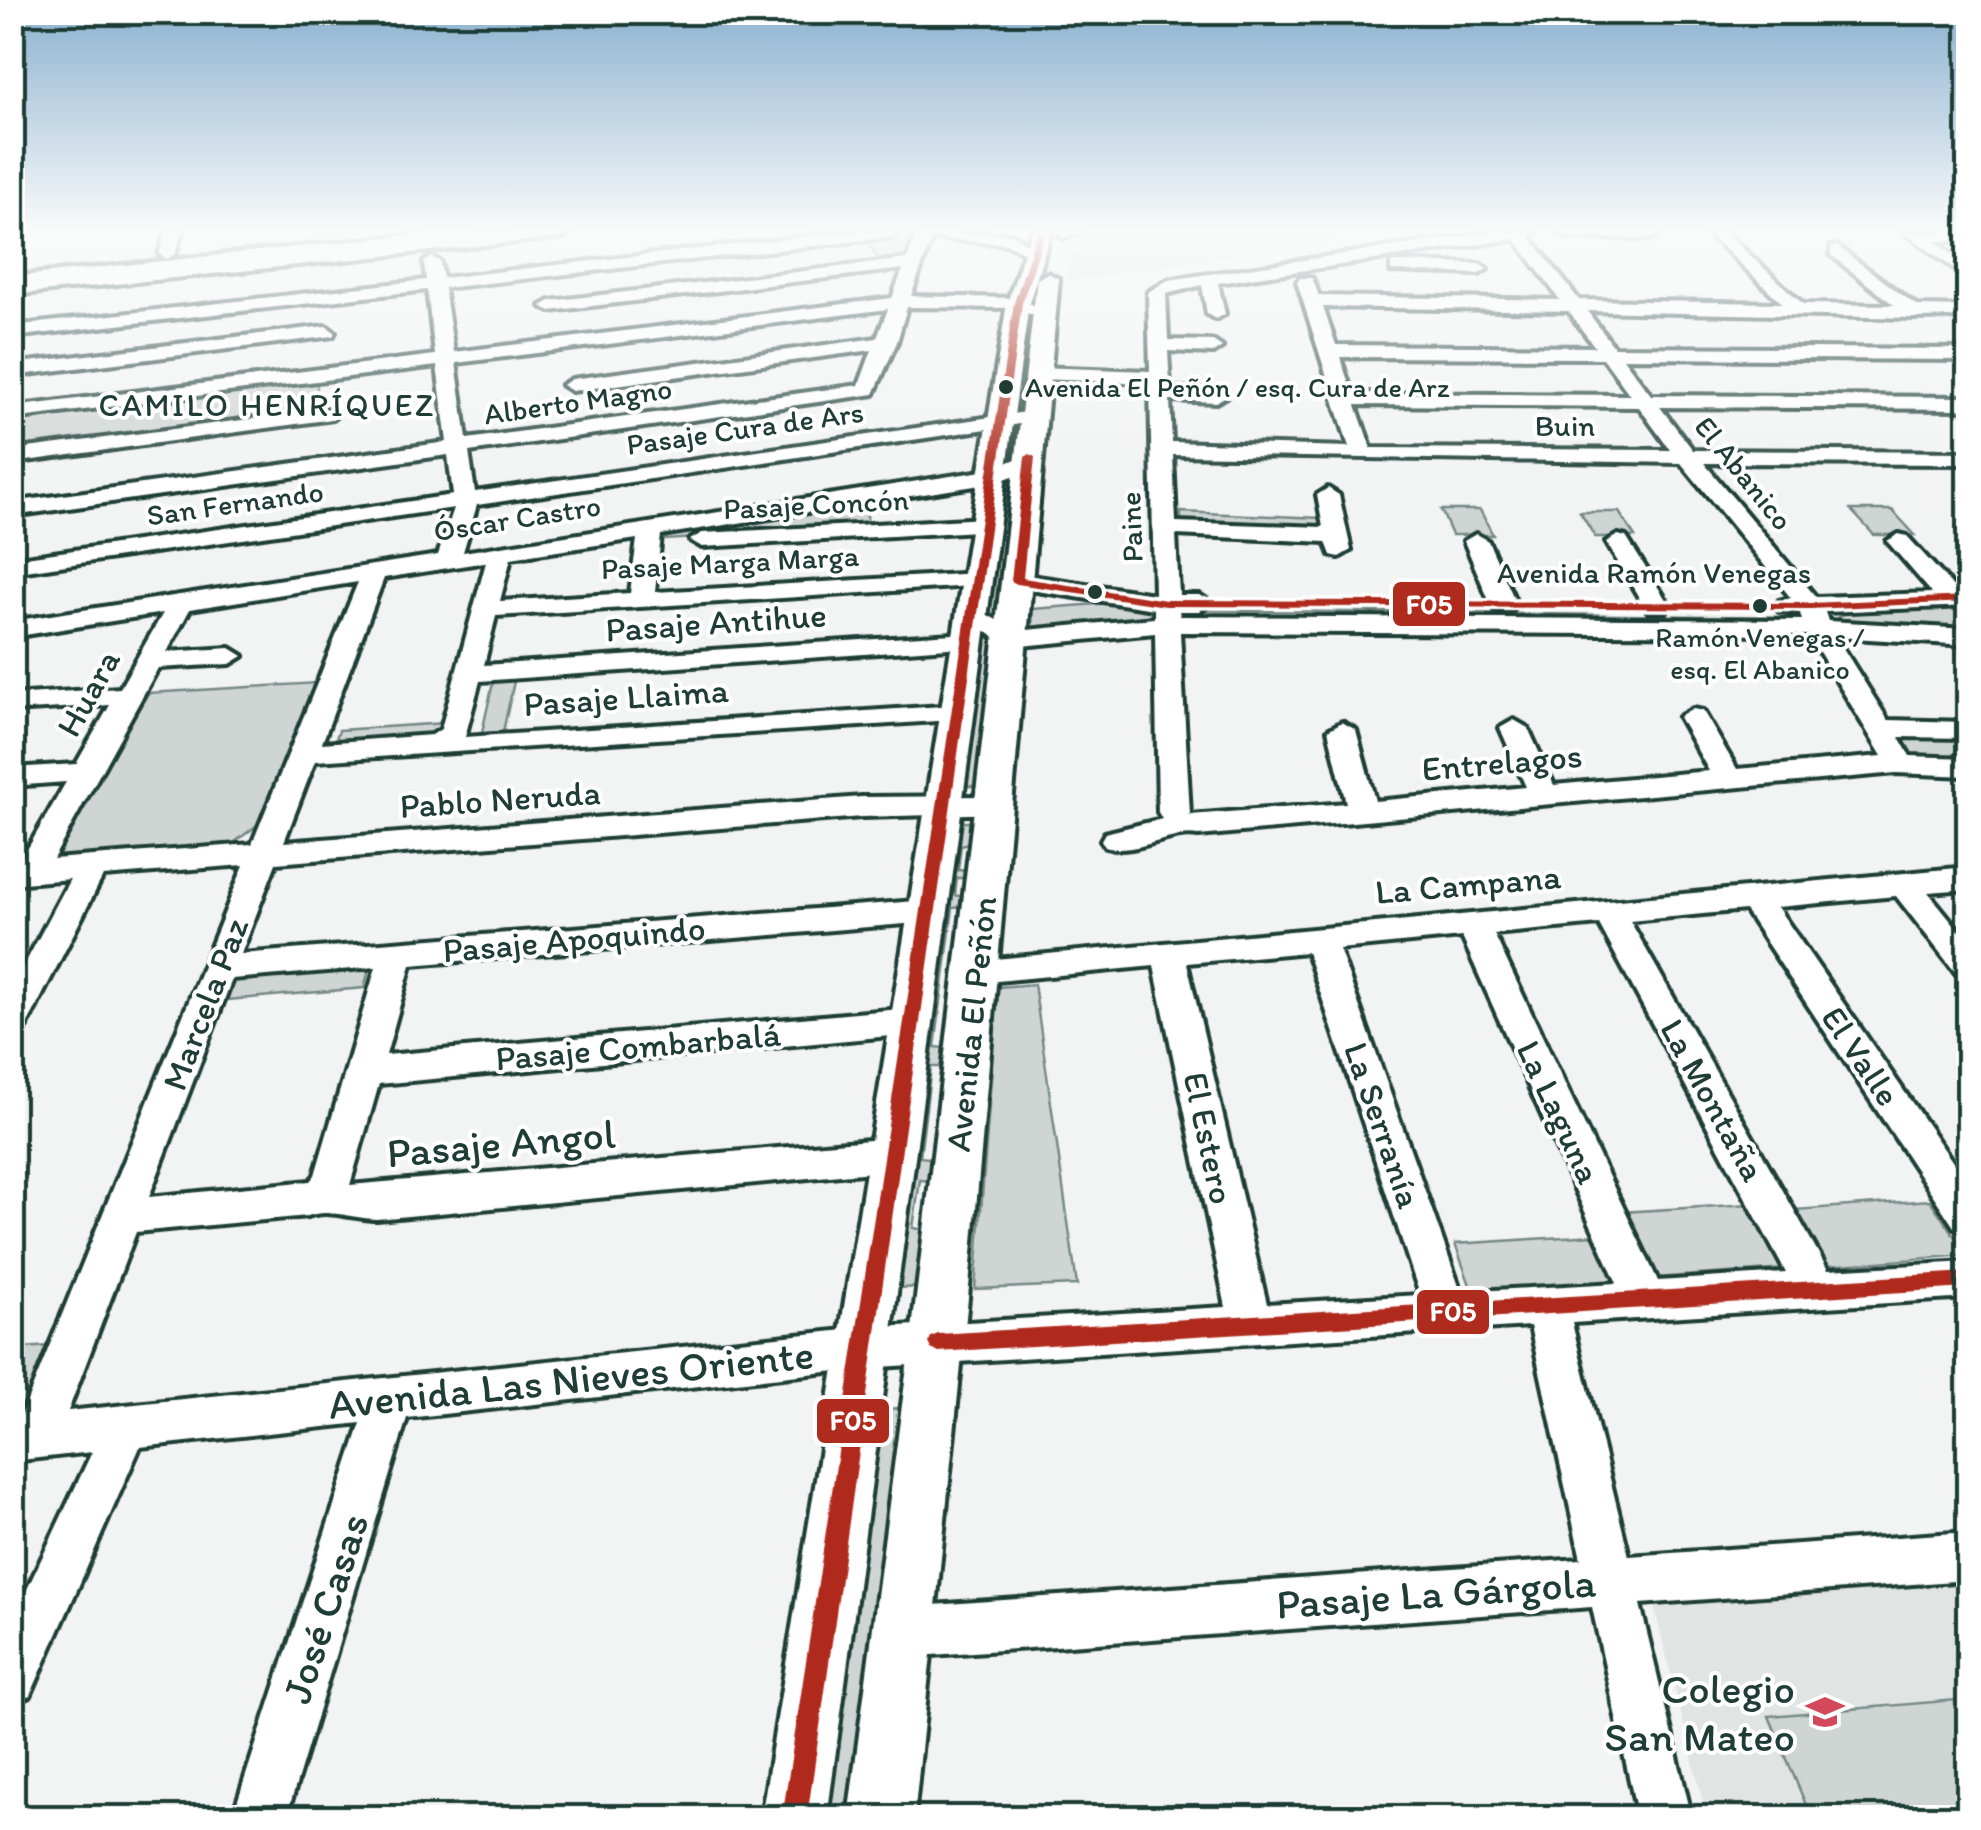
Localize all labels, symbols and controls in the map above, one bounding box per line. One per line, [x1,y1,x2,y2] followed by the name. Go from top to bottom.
[482,369,674,433] street label: Alberto Magno
[1025,370,1450,404] place label: Avenida El Peñón / esq. Cura de Arz
[996,377,1016,397] marker: Avenida El Peñón / esq. Cura de Arz
[98,386,436,424] district label: CAMILO HENRÍQUEZ
[624,393,866,463] street label: Pasaje Cura de Ars
[1535,407,1595,444] street label: Buin
[1687,408,1801,538] street label: El Abanico
[144,472,326,534] street label: San Fernando
[722,481,910,527] street label: Pasaje Concón
[431,487,603,549] street label: Óscar Castro
[1111,491,1151,563] street label: Paine
[600,537,860,587] street label: Pasaje Marga Marga
[1497,554,1811,591] street label: Avenida Ramón Venegas
[1391,580,1467,628] line badge: F05
[1085,582,1105,602] unlabelled marker
[1406,587,1452,621] text: F05
[604,593,828,651] street label: Pasaje Antihue
[1750,596,1770,616] marker: Ramón Venegas / esq. El Abanico
[1655,620,1865,686] place label: Ramón Venegas / esq. El Abanico
[47,642,129,744] street label: Huara
[522,669,730,725] street label: Pasaje Llaima
[1420,734,1584,790] street label: Entrelagos
[398,771,602,827] street label: Pablo Neruda
[1373,855,1563,913] street label: La Campana
[937,894,1005,1154] street label: Avenida El Peñón
[441,907,707,971] street label: Pasaje Apoquindo
[153,912,257,1096] street label: Marcela Paz
[1813,998,1909,1114] street label: El Valle
[1651,1012,1775,1188] street label: La Montaña
[494,1013,782,1079] street label: Pasaje Combarbalá
[1508,1034,1610,1190] street label: La Laguna
[1335,1037,1431,1213] street label: La Serranía
[1175,1068,1243,1208] street label: El Estero
[384,1108,618,1178] street label: Pasaje Angol
[1415,1288,1491,1336] line badge: F05
[1430,1294,1476,1328] text: F05
[326,1328,816,1430] street label: Avenida Las Nieves Oriente
[815,1397,891,1445] line badge: F05
[830,1403,876,1437] text: F05
[270,1507,380,1709] street label: José Casas
[1274,1556,1598,1630] street label: Pasaje La Gárgola
[1604,1663,1795,1762] place label: Colegio San Mateo
[1804,1691,1846,1733] school or university icon: Colegio San Mateo

